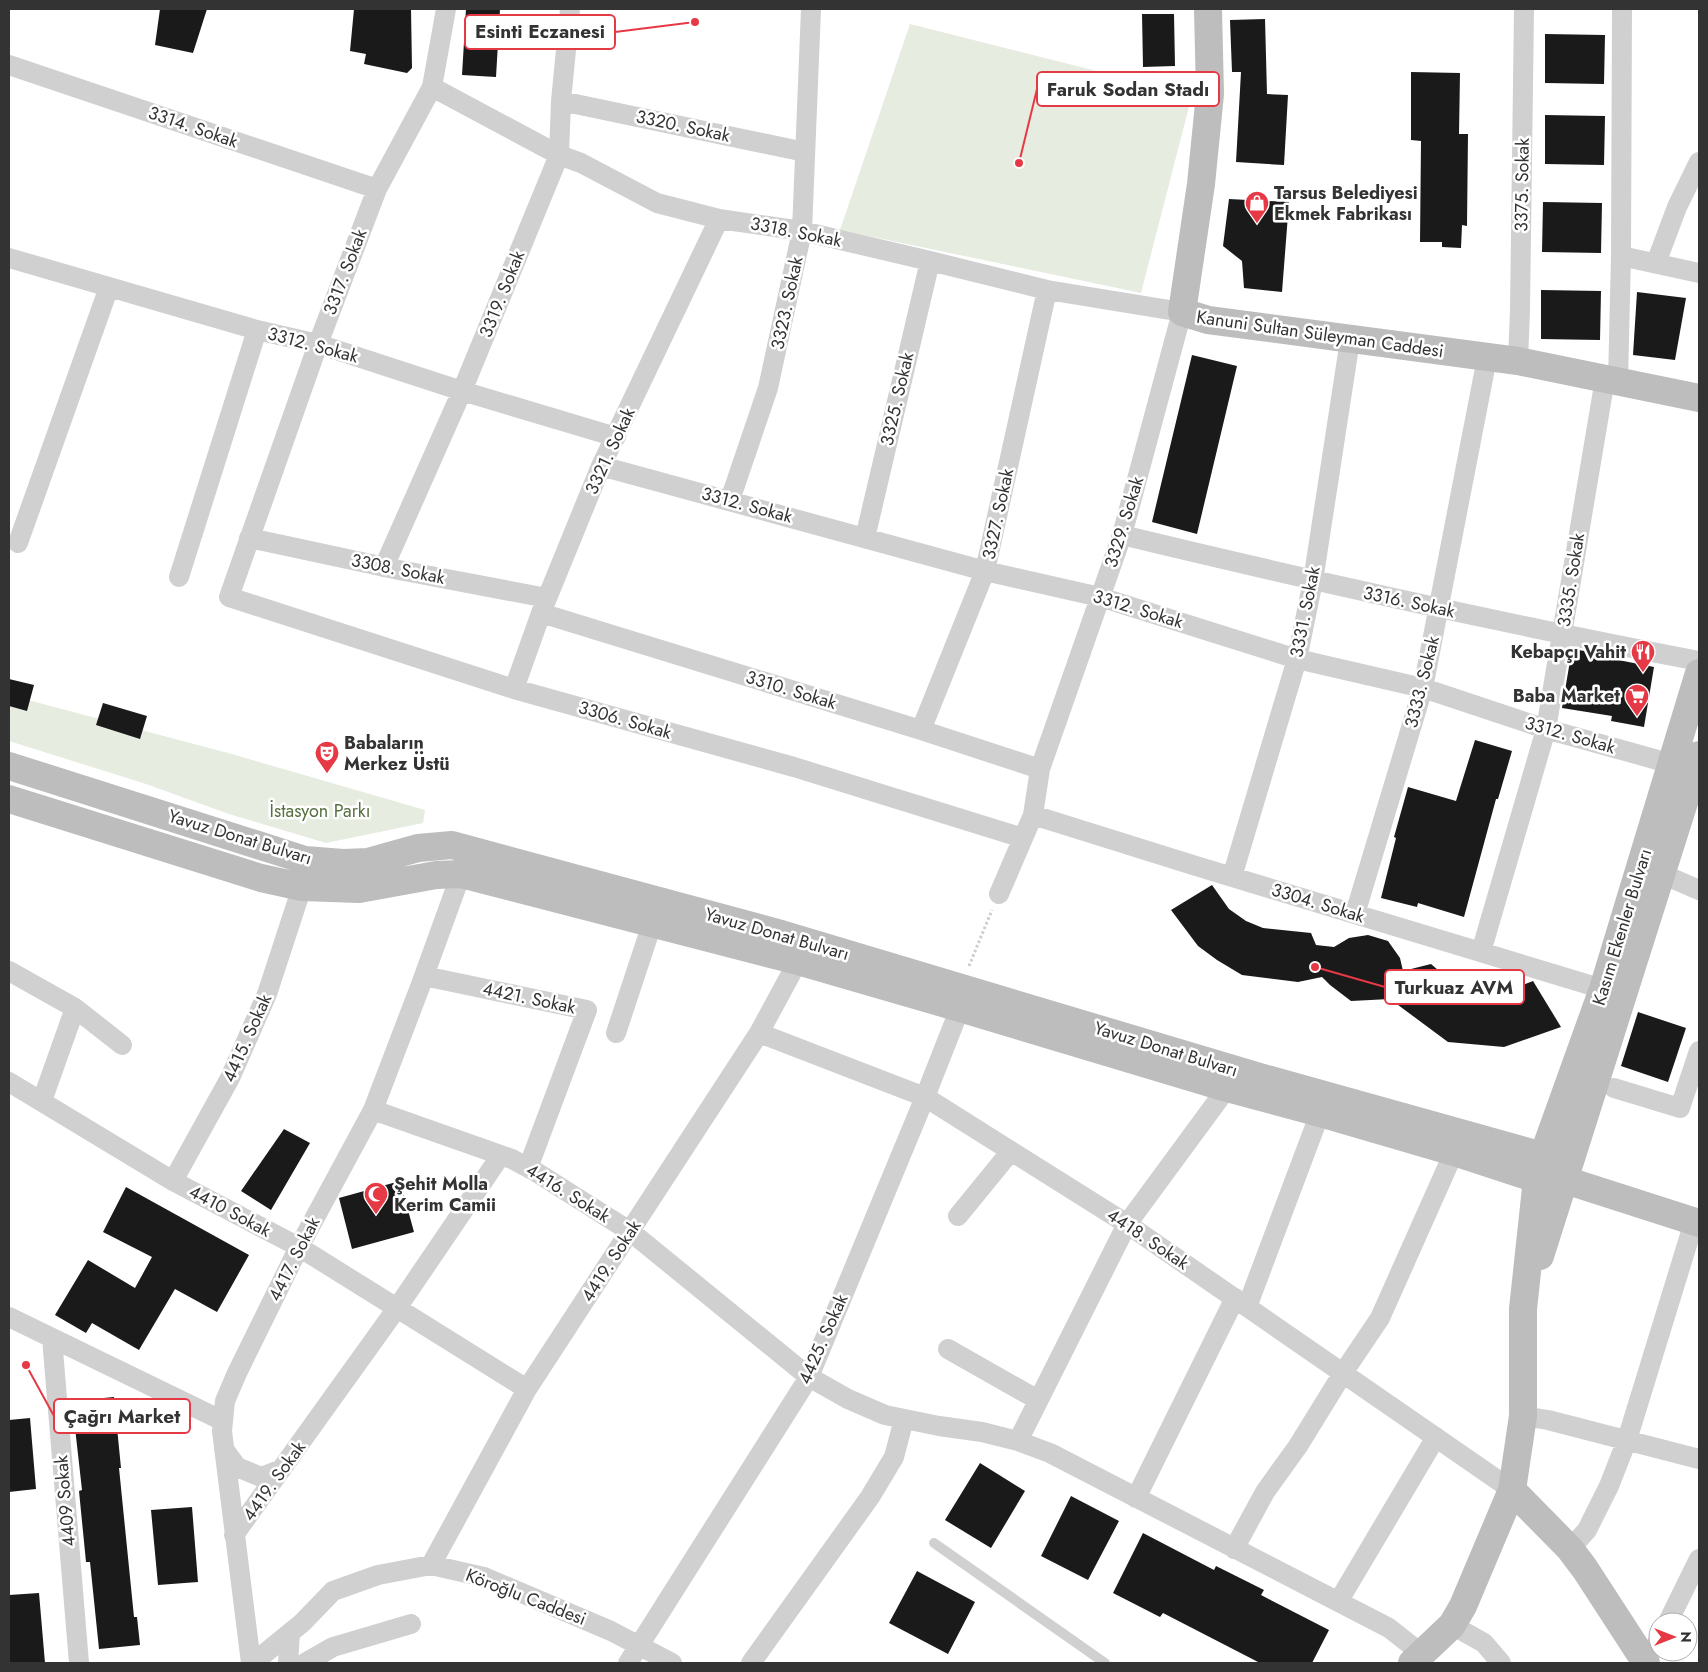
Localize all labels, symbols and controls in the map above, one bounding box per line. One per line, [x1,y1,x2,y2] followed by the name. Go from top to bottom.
[465,15,615,49] callout: Esinti Eczanesi
[475,18,605,45] text: Esinti Eczanesi
[1037,72,1219,106] callout: Faruk Sodan Stadı
[1047,76,1209,103] text: Faruk Sodan Stadı
[145,100,241,154] street label: 3314. Sokak
[633,103,733,149] street label: 3320. Sokak
[1508,138,1536,232] street label: 3375. Sokak
[1274,180,1418,227] place label: Tarsus Belediyesi Ekmek Fabrikası
[1244,190,1270,224] shop icon: Tarsus Belediyesi Ekmek Fabrikası
[748,210,844,254] street label: 3318. Sokak
[317,225,373,319] street label: 3317. Sokak
[473,246,531,341] street label: 3319. Sokak
[764,254,810,352] street label: 3323. Sokak
[1195,304,1445,364] street label: Kanuni Sultan Süleyman Caddesi
[265,320,361,370] street label: 3312. Sokak
[874,350,920,448] street label: 3325. Sokak
[579,403,641,499] street label: 3321. Sokak
[976,466,1020,562] street label: 3327. Sokak
[1098,473,1150,571] street label: 3329. Sokak
[699,480,795,530] street label: 3312. Sokak
[1551,531,1591,629] street label: 3335. Sokak
[349,547,447,591] street label: 3308. Sokak
[1283,564,1327,660] street label: 3331. Sokak
[1361,580,1457,624] street label: 3316. Sokak
[1090,583,1186,635] street label: 3312. Sokak
[1398,633,1446,731] street label: 3333. Sokak
[1510,639,1626,665] place label: Kebapçı Vahit
[1630,639,1656,673] restaurant icon: Kebapçı Vahit
[742,664,840,716] street label: 3310. Sokak
[1513,683,1620,709] place label: Baba Market
[1624,683,1650,717] supermarket icon: Baba Market
[575,694,675,746] street label: 3306. Sokak
[1522,710,1618,760] street label: 3312. Sokak
[344,730,450,777] place label: Babaların Merkez Üstü
[314,740,340,774] theatre icon: Babaların Merkez Üstü
[270,798,370,824] park label: İstasyon Parkı
[165,803,315,871] street label: Yavuz Donat Bulvarı
[1586,845,1658,1009] street label: Kasım Ekenler Bulvarı
[1268,877,1368,929] street label: 3304. Sokak
[702,901,852,967] street label: Yavuz Donat Bulvarı
[1385,970,1524,1004] callout: Turkuaz AVM
[1395,974,1513,1001] text: Turkuaz AVM
[480,975,578,1021] street label: 4421. Sokak
[216,990,278,1086] street label: 4415. Sokak
[1091,1015,1241,1083] street label: Yavuz Donat Bulvarı
[521,1157,615,1229] street label: 4416. Sokak
[394,1171,496,1218] place label: Şehit Molla Kerim Camii
[184,1179,276,1244] street label: 4410 Sokak
[363,1181,389,1215] mosque icon: Şehit Molla Kerim Camii
[1102,1202,1194,1276] street label: 4418. Sokak
[262,1212,326,1306] street label: 4417. Sokak
[575,1215,647,1307] street label: 4419. Sokak
[792,1290,855,1388] street label: 4425. Sokak
[54,1399,190,1433] callout: Çağrı Market
[64,1403,180,1430] text: Çağrı Market
[236,1436,312,1526] street label: 4419. Sokak
[48,1454,82,1548] street label: 4409 Sokak
[462,1562,590,1632] street label: Köroğlu Caddesi
[1648,1612,1698,1662] north arrow
[1676,1631,1696,1643] text: N

